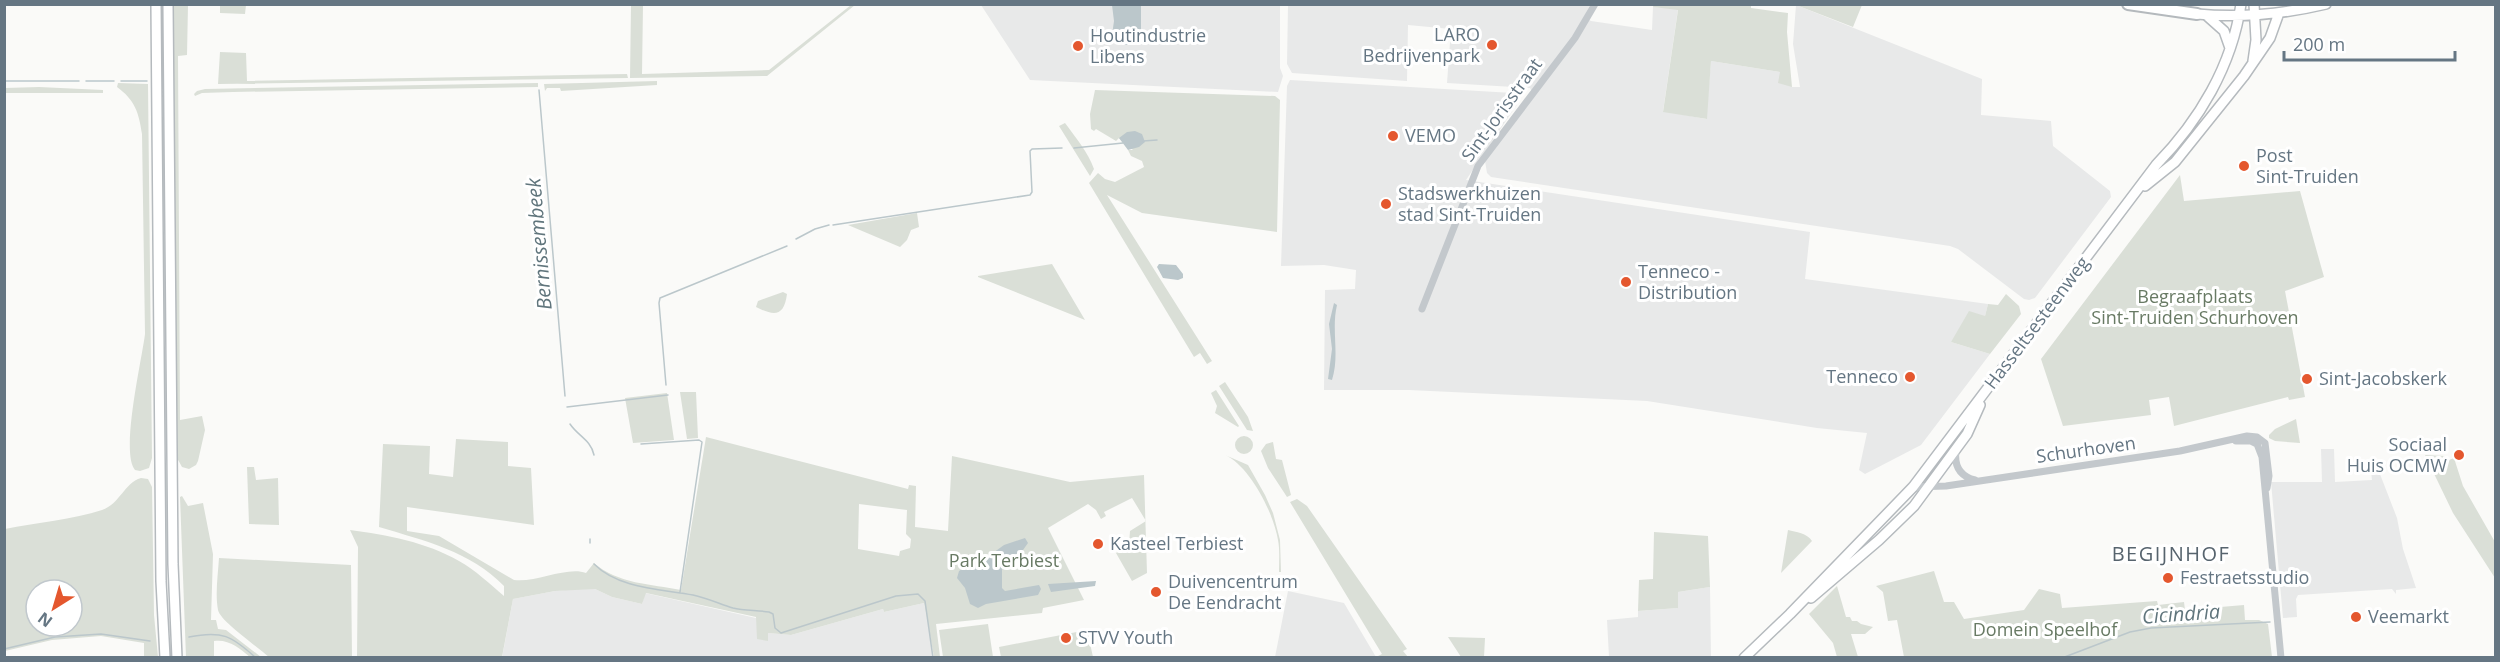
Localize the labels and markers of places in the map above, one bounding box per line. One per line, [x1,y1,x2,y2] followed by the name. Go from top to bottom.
[1363,22,1481,67] place label: LARO Bedrijvenpark
[1090,23,1206,68] place label: Houtindustrie Libens
[1485,38,1499,52] marker: LARO Bedrijvenpark
[1071,39,1085,53] marker: Houtindustrie Libens
[1405,123,1456,147] place label: VEMO
[1386,129,1400,143] marker: VEMO
[2256,143,2359,188] place label: Post Sint-Truiden
[2237,159,2251,173] marker: Post Sint-Truiden
[1398,181,1541,226] place label: Stadswerkhuizen stad Sint-Truiden
[1379,197,1393,211] marker: Stadswerkhuizen stad Sint-Truiden
[1638,259,1737,304] place label: Tenneco - Distribution
[1619,275,1633,289] marker: Tenneco - Distribution
[1826,364,1898,388] place label: Tenneco
[2319,366,2447,390] place label: Sint-Jacobskerk
[1903,370,1917,384] marker: Tenneco
[2300,372,2314,386] marker: Sint-Jacobskerk
[2347,432,2447,477] place label: Sociaal Huis OCMW
[2452,448,2466,462] marker: Sociaal Huis OCMW
[1110,531,1244,555] place label: Kasteel Terbiest
[1091,537,1105,551] marker: Kasteel Terbiest
[2180,565,2309,589] place label: Festraetsstudio
[1168,569,1298,614] place label: Duivencentrum De Eendracht
[2161,571,2175,585] marker: Festraetsstudio
[1149,585,1163,599] marker: Duivencentrum De Eendracht
[2368,604,2449,628] place label: Veemarkt
[2349,610,2363,624] marker: Veemarkt
[1078,625,1173,649] place label: STVV Youth
[1059,631,1073,645] marker: STVV Youth

